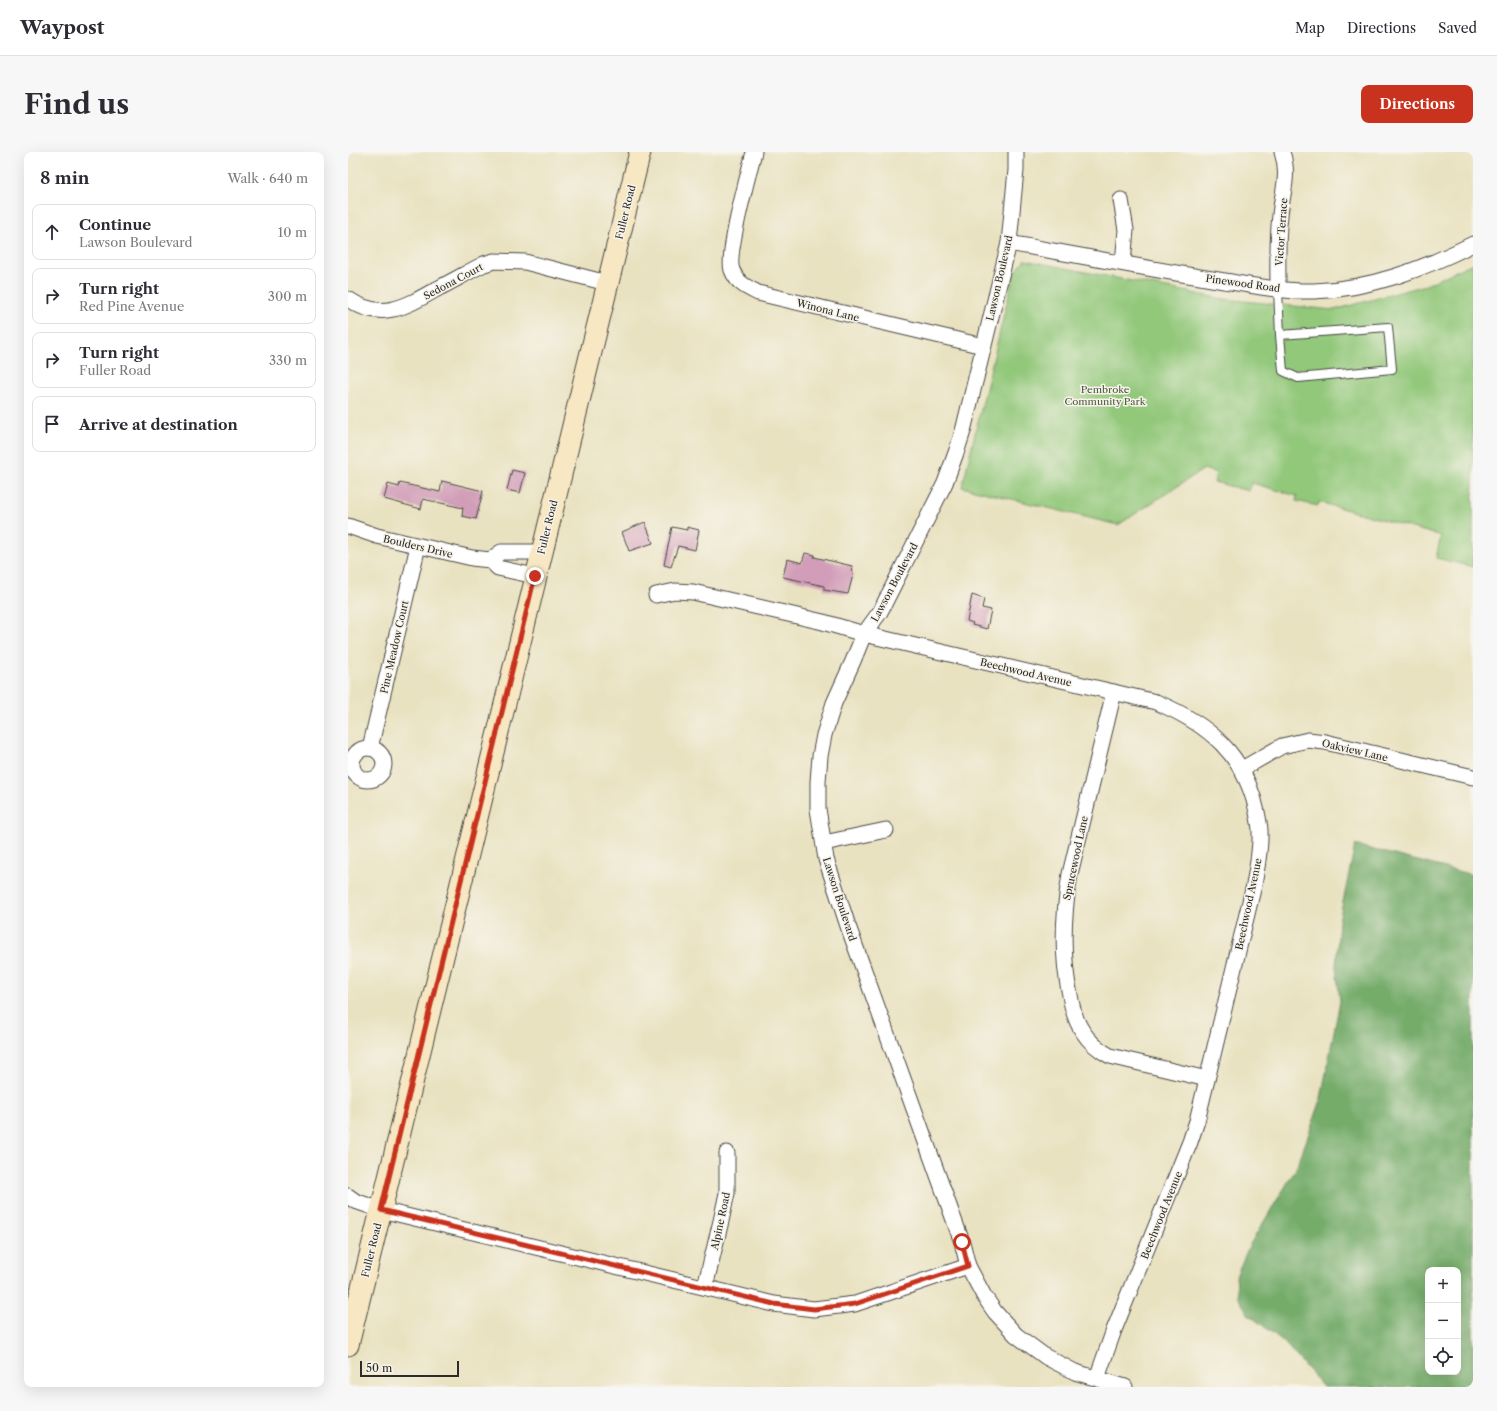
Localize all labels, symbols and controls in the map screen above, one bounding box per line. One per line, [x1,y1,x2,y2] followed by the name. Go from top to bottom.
[20,16,104,39] text: Waypost
[1295,19,1325,37] text: Map
[1347,19,1416,37] text: Directions
[1438,19,1477,37] text: Saved
[1361,85,1473,123] button: Directions
[24,87,129,121] text: Find us
[40,168,89,188] text: 8 min
[227,170,308,186] text: Walk · 640 m
[612,184,639,241] street label: Fuller Road
[1273,197,1290,268] street label: Victor Terrace
[79,215,151,234] text: Continue
[41,221,63,243] icon: ahead
[278,224,307,240] text: 10 m
[79,234,192,250] text: Lawson Boulevard
[983,234,1016,322] street label: Lawson Boulevard
[421,260,486,303] street label: Sedona Court
[1205,272,1281,295] street label: Pinewood Road
[79,279,159,298] text: Turn right
[41,285,63,307] icon: right
[268,288,307,304] text: 300 m
[794,296,861,325] street label: Winona Lane
[79,298,184,314] text: Red Pine Avenue
[79,343,159,362] text: Turn right
[41,349,63,371] icon: right
[269,352,307,368] text: 330 m
[79,362,151,378] text: Fuller Road
[1064,383,1147,408] park label: Pembroke Community Park
[41,413,63,435] icon: arrive
[79,415,238,434] text: Arrive at destination
[534,499,561,556] street label: Fuller Road
[382,532,454,561] street label: Boulders Drive
[868,541,921,624] street label: Lawson Boulevard
[526,567,544,585] route end
[377,599,412,695] street label: Pine Meadow Court
[979,656,1073,689] street label: Beechwood Avenue
[1321,737,1390,764] street label: Oakview Lane
[1060,814,1091,901] street label: Sprucewood Lane
[820,856,859,943] street label: Lawson Boulevard
[1232,857,1265,951] street label: Beechwood Avenue
[1138,1169,1185,1261] street label: Beechwood Avenue
[708,1191,733,1252] street label: Alpine Road
[358,1222,385,1279] street label: Fuller Road
[953,1233,971,1251] route start
[1425,1267,1461,1375] map controls
[1425,1267,1461,1303] button: +
[1425,1303,1461,1339] button: −
[1425,1339,1461,1375] button: locate
[360,1359,459,1378] scale bar
[366,1361,392,1375] text: 50 m

